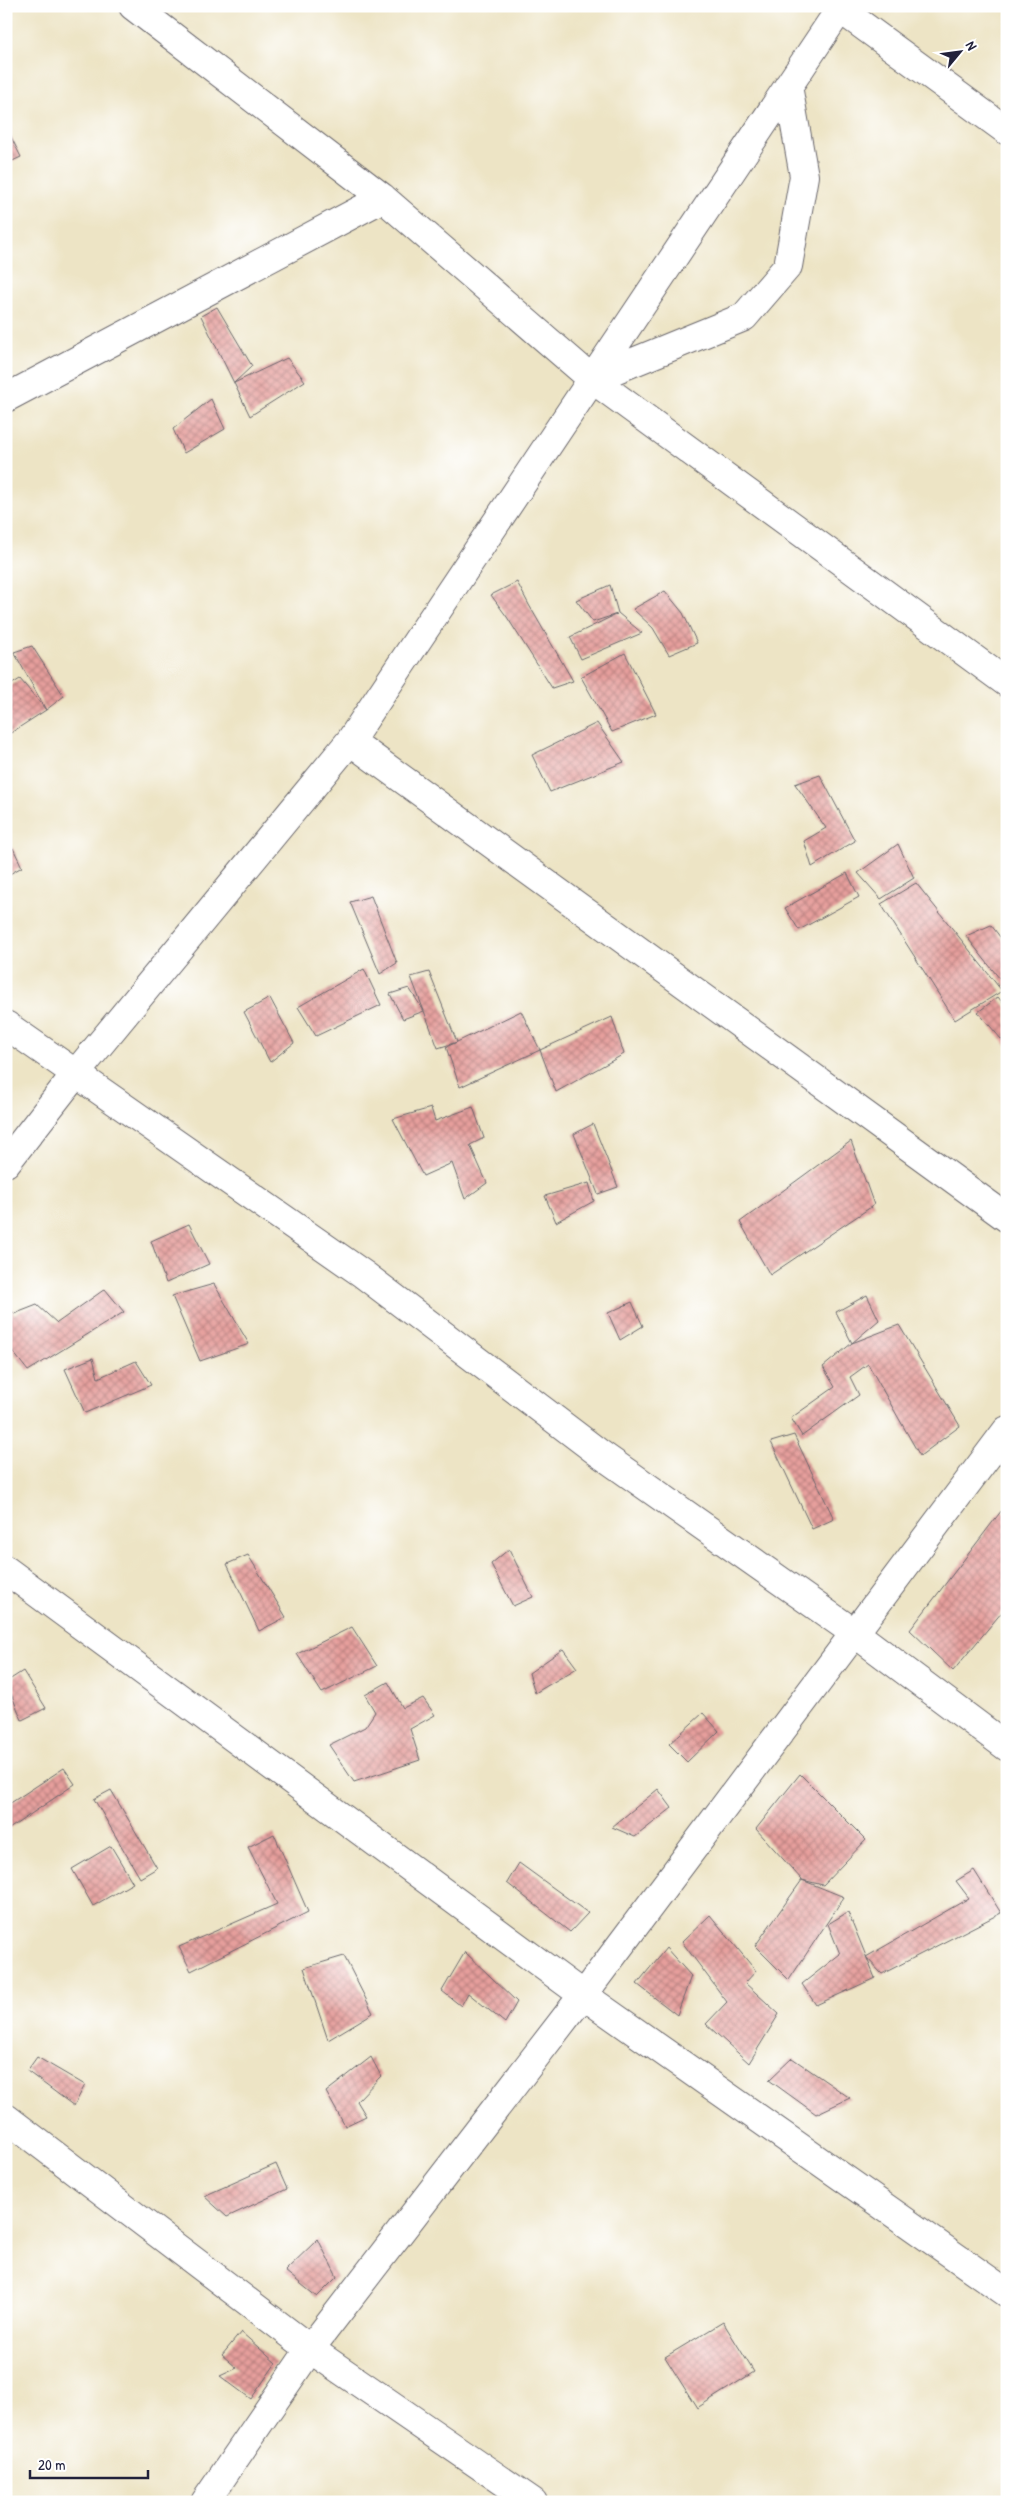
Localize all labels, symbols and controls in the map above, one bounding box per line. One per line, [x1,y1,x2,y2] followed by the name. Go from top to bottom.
[936,28,986,78] north arrow
[962,38,982,54] text: N
[30,2448,148,2480] scale bar
[38,2454,65,2475] text: 20 m

